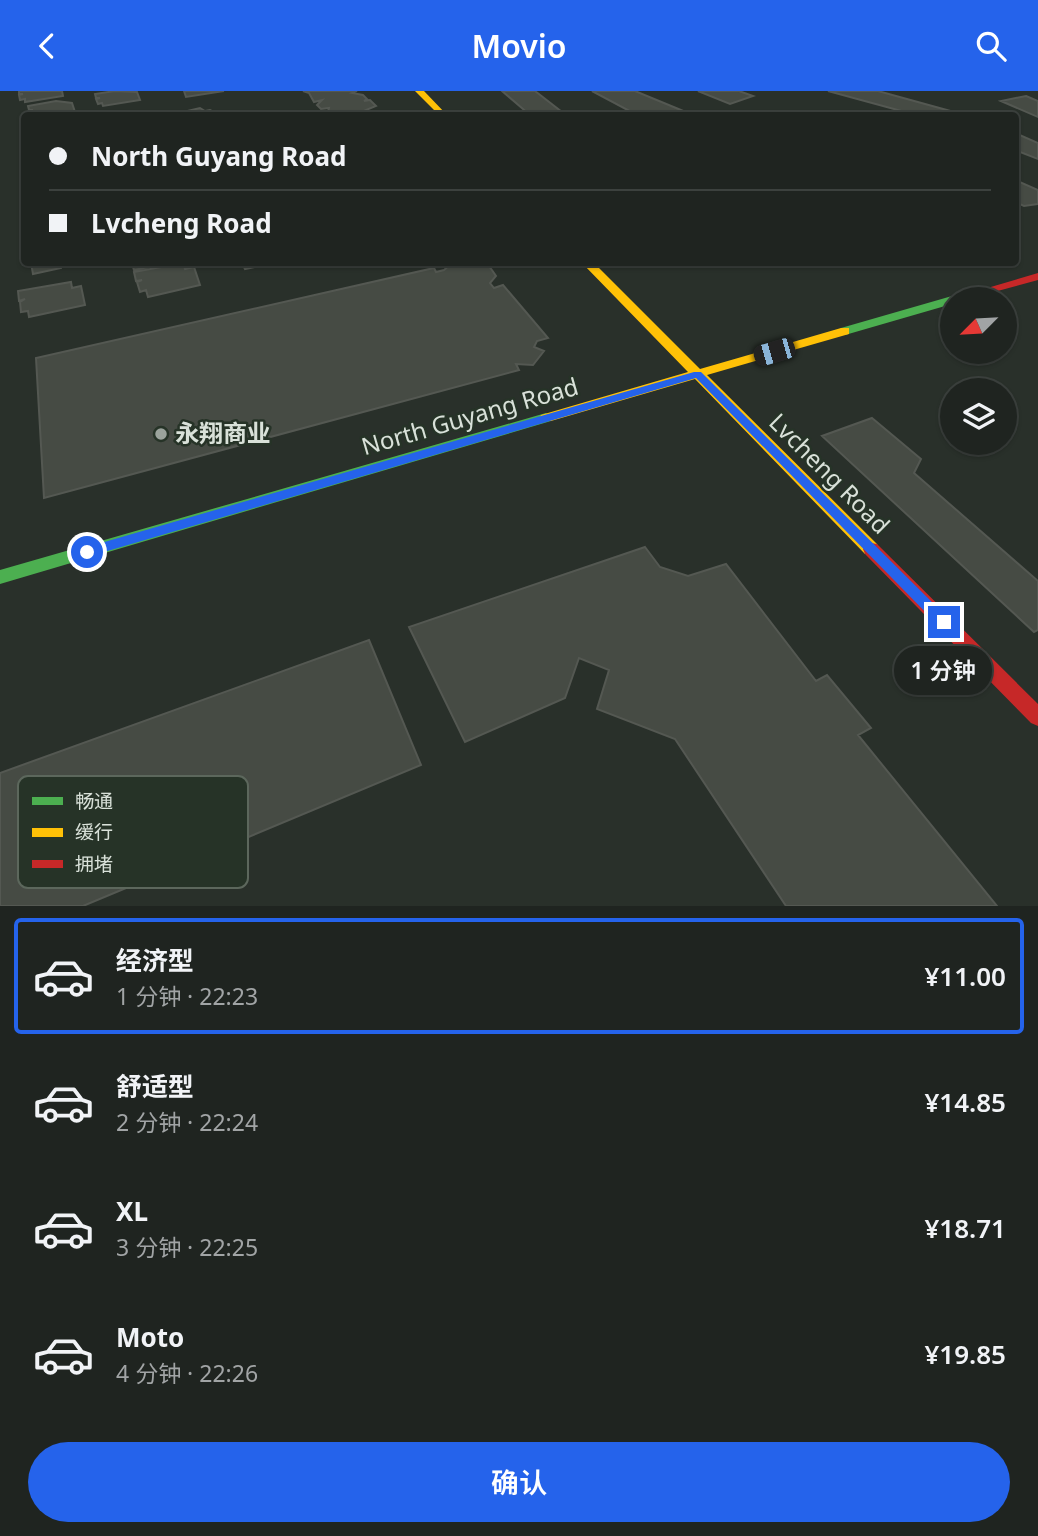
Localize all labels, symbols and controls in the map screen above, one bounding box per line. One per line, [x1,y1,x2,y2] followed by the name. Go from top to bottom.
[471,24,567,67] text: Movio
[28,27,66,65] icon: back
[972,27,1010,65] icon: search
[91,138,347,174] text: North Guyang Road
[91,205,272,241] text: Lvcheng Road
[940,287,1017,364] north arrow
[940,287,1017,455] map controls
[751,336,798,368] car
[357,369,582,462] street label: North Guyang Road
[940,378,1017,455] button: layers
[762,405,898,541] street label: Lvcheng Road
[175,416,271,449] place label: 永翔商业
[153,426,169,442] marker: 永翔商业
[71,536,103,568] route start
[928,606,960,638] route end
[895,647,993,695] callout: 1 分钟
[910,654,976,686] text: 1 分钟
[18,776,248,888] legend
[75,788,113,814] text: 畅通
[75,819,113,845] text: 缓行
[75,851,113,877] text: 拥堵
[116,942,194,978] text: 经济型
[32,945,95,1008] icon: car
[924,958,1006,994] text: ¥11.00
[116,980,258,1012] text: 1 分钟 · 22:23
[116,1068,194,1104] text: 舒适型
[32,1071,95,1134] icon: car
[924,1084,1006,1120] text: ¥14.85
[116,1106,258,1138] text: 2 分钟 · 22:24
[116,1193,148,1229] text: XL
[32,1197,95,1260] icon: car
[924,1210,1006,1246] text: ¥18.71
[116,1231,258,1263] text: 3 分钟 · 22:25
[116,1319,184,1355] text: Moto
[32,1323,95,1386] icon: car
[924,1336,1006,1372] text: ¥19.85
[116,1357,258,1389] text: 4 分钟 · 22:26
[28,1442,1010,1522] button: 确认

